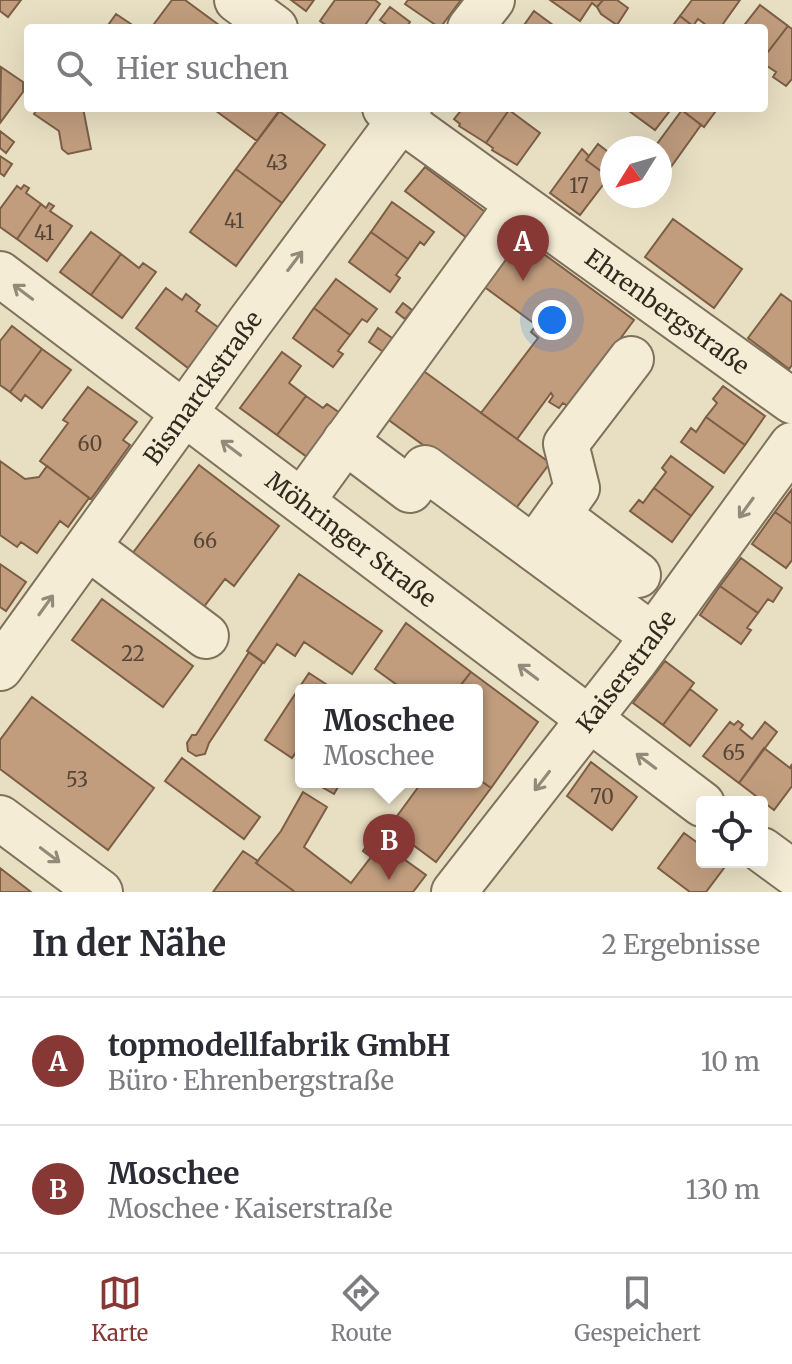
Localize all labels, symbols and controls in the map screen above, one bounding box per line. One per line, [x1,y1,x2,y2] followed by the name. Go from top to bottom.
[24,24,768,112] search box
[52,46,96,90] icon: search
[116,49,289,87] text: Hier suchen
[600,136,672,208] north arrow
[266,150,288,175] house number: 43
[569,173,589,198] house number: 17
[224,208,244,233] house number: 41
[497,215,549,281] pin: A
[34,220,54,245] house number: 41
[579,242,756,381] street label: Ehrenbergstraße
[287,251,304,272] one-way arrow
[13,283,35,300] one-way arrow
[532,300,572,340] your location
[137,304,268,471] street label: Bismarckstraße
[78,431,102,456] house number: 60
[221,440,243,456] one-way arrow
[260,465,443,614] street label: Möhringer Straße
[738,497,754,519] one-way arrow
[193,528,217,553] house number: 66
[38,594,54,616] one-way arrow
[569,604,682,739] street label: Kaiserstraße
[121,641,145,666] house number: 22
[518,664,539,681] one-way arrow
[295,684,483,788] popup
[323,701,455,739] text: Moschee
[323,739,434,772] text: Moschee
[723,740,745,765] house number: 65
[636,753,657,770] one-way arrow
[66,767,88,792] house number: 53
[533,770,551,791] one-way arrow
[590,784,614,809] house number: 70
[696,796,768,868] map controls
[696,796,768,868] button: locate
[363,814,415,880] pin: B
[39,846,60,863] one-way arrow
[32,923,226,965] text: In der Nähe
[601,928,760,961] text: 2 Ergebnisse
[108,1026,450,1064] text: topmodellfabrik GmbH
[49,1045,67,1078] text: A
[701,1045,760,1078] text: 10 m
[108,1064,394,1097] text: Büro · Ehrenbergstraße
[108,1154,240,1192] text: Moschee
[49,1173,67,1206] text: B
[686,1173,760,1206] text: 130 m
[108,1192,392,1225] text: Moschee · Kaiserstraße
[91,1271,148,1347] tab: Karte
[331,1271,392,1347] tab: Route
[574,1271,701,1347] tab: Gespeichert

